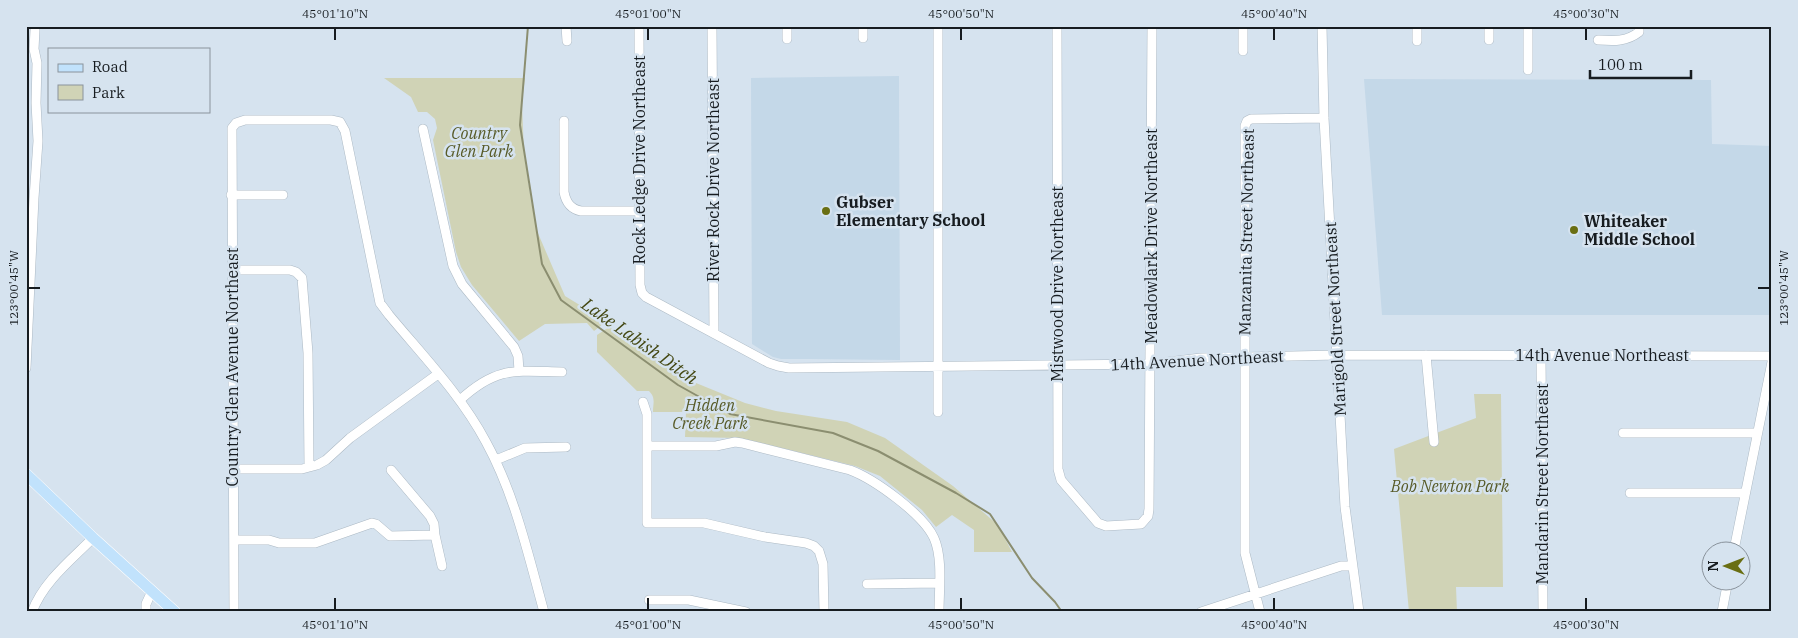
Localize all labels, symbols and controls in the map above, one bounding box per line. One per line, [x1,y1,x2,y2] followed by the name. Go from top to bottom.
[302,6,368,21] text: 45°01'10"N
[615,6,681,21] text: 45°01'00"N
[928,6,994,21] text: 45°00'50"N
[1241,6,1307,21] text: 45°00'40"N
[1553,6,1619,21] text: 45°00'30"N
[48,48,210,112] legend
[1590,48,1692,80] scale bar
[629,55,649,265] street label: Rock Ledge Drive Northeast
[1598,55,1643,74] text: 100 m
[92,57,128,76] text: Road
[703,78,723,282] street label: River Rock Drive Northeast
[92,83,125,102] text: Park
[445,123,514,161] park label: Country Glen Park
[1141,128,1161,344] street label: Meadowlark Drive Northeast
[1234,128,1258,336] street label: Manzanita Street Northeast
[1047,186,1067,382] street label: Mistwood Drive Northeast
[836,192,985,230] place label: Gubser Elementary School
[820,205,832,217] marker: Gubser Elementary School
[1584,211,1695,249] place label: Whiteaker Middle School
[1320,221,1350,417] street label: Marigold Street Northeast
[1568,224,1580,236] marker: Whiteaker Middle School
[222,247,242,486] street label: Country Glen Avenue Northeast
[6,250,21,326] text: 123°00'45"W
[1776,250,1791,326] text: 123°00'45"W
[577,292,703,390] water label: Lake Labish Ditch
[1110,345,1285,375] street label: 14th Avenue Northeast
[1515,345,1689,365] street label: 14th Avenue Northeast
[1532,383,1552,585] street label: Mandarin Street Northeast
[672,395,748,433] park label: Hidden Creek Park
[1390,476,1510,496] park label: Bob Newton Park
[1700,540,1750,590] north arrow
[1704,560,1722,572] text: N
[302,617,368,632] text: 45°01'10"N
[615,617,681,632] text: 45°01'00"N
[928,617,994,632] text: 45°00'50"N
[1241,617,1307,632] text: 45°00'40"N
[1553,617,1619,632] text: 45°00'30"N

